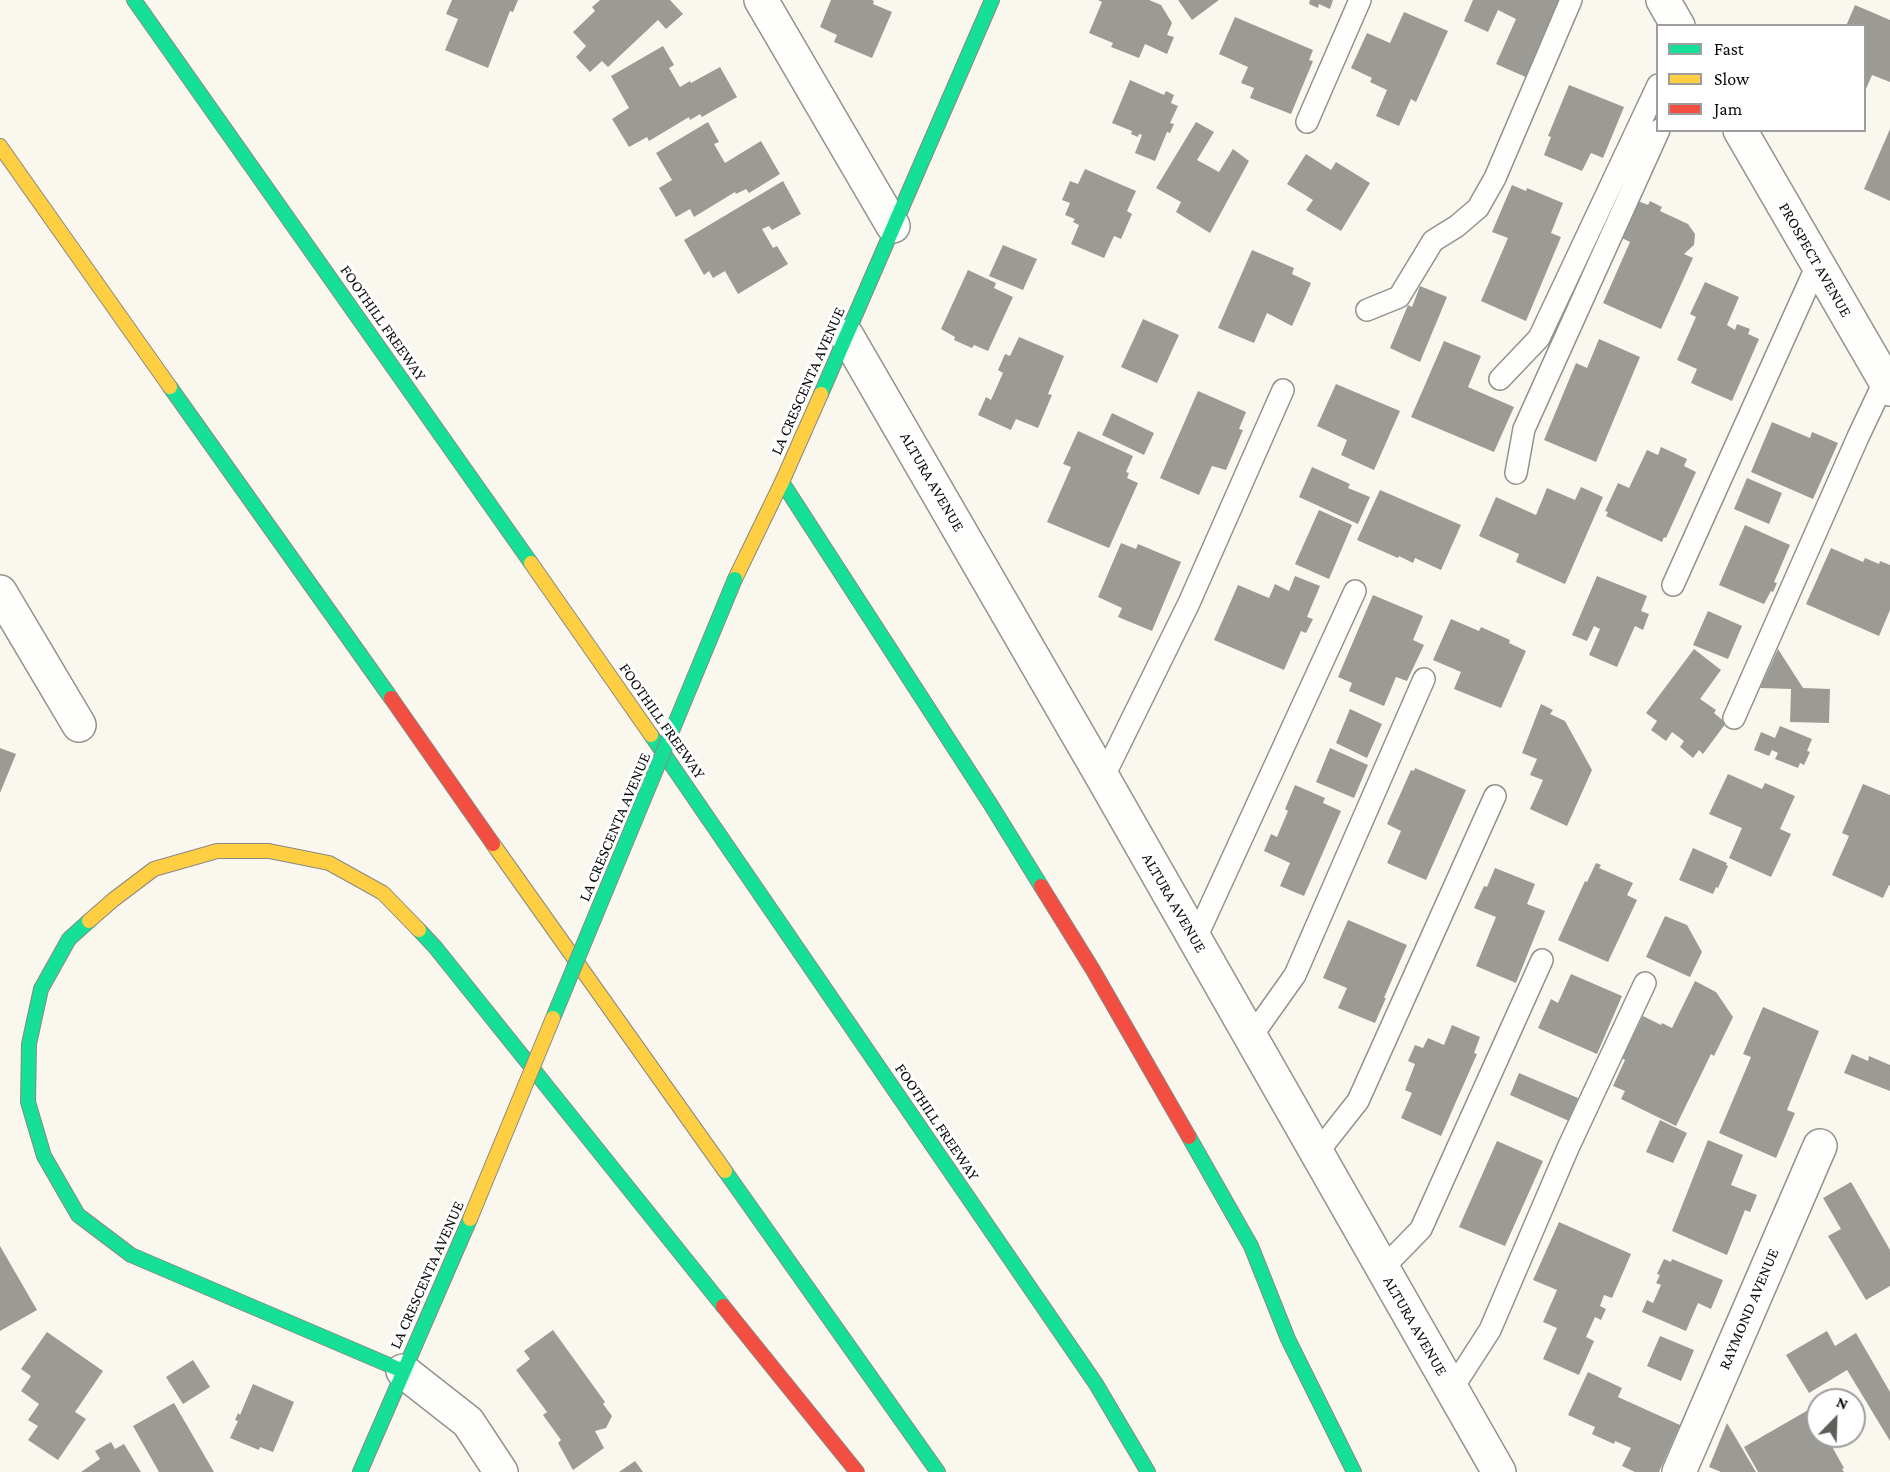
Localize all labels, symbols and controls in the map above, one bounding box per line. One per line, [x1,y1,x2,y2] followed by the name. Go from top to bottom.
[1656,24,1866,132] legend
[1714,39,1744,59] text: Fast
[1714,69,1749,89] text: Slow
[1714,99,1742,119] text: Jam
[1774,199,1856,321] street label: PROSPECT AVENUE
[336,261,430,385] street label: FOOTHILL FREEWAY
[767,304,849,458] street label: LA CRESCENTA AVENUE
[896,429,968,535] street label: ALTURA AVENUE
[615,659,709,783] street label: FOOTHILL FREEWAY
[575,750,655,904] street label: LA CRESCENTA AVENUE
[1138,850,1210,956] street label: ALTURA AVENUE
[891,1060,983,1184] street label: FOOTHILL FREEWAY
[386,1198,468,1352] street label: LA CRESCENTA AVENUE
[1715,1246,1783,1372] street label: RAYMOND AVENUE
[1379,1273,1451,1379] street label: ALTURA AVENUE
[1806,1388,1866,1448] north arrow
[1834,1393,1851,1413] text: N

